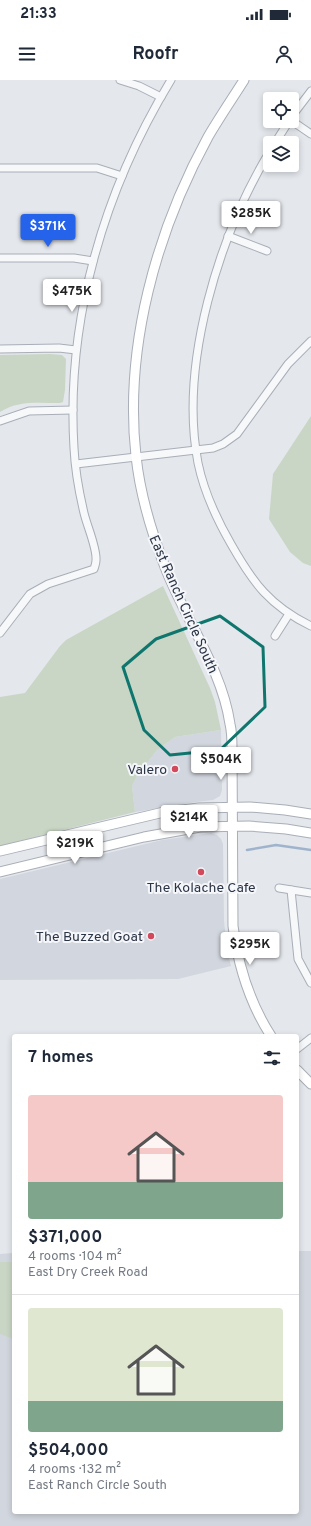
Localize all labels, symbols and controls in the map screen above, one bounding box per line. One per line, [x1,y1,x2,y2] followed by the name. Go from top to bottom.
[20,5,57,24] text: 21:33
[16,43,38,65] icon: menu
[132,43,179,66] text: Roofr
[273,43,295,65] icon: person
[263,92,299,172] map controls
[263,92,299,128] button: locate
[263,136,299,172] button: layers
[223,201,279,235] pin: $285K
[230,206,272,222] text: $285K
[20,214,76,248] pin: $371K
[29,219,67,235] text: $371K
[44,279,100,313] pin: $475K
[52,284,92,300] text: $475K
[144,533,221,676] street label: East Ranch Circle South
[193,747,249,781] pin: $504K
[200,752,242,768] text: $504K
[127,762,167,779] place label: Valero
[170,764,180,774] marker: Valero
[161,805,217,839] pin: $214K
[170,810,208,826] text: $214K
[47,831,103,865] pin: $219K
[56,836,94,852] text: $219K
[196,867,206,877] marker: The Kolache Cafe
[146,880,256,897] place label: The Kolache Cafe
[36,929,143,946] place label: The Buzzed Goat
[146,931,156,941] marker: The Buzzed Goat
[222,932,278,966] pin: $295K
[230,937,270,953] text: $295K
[28,1047,94,1069] text: 7 homes
[261,1047,283,1069] icon: filters
[120,1121,192,1193] icon: home
[28,1227,102,1249] text: $371,000
[28,1249,122,1265] text: 4 rooms · 104 m²
[28,1265,148,1281] text: East Dry Creek Road
[120,1334,192,1406] icon: home
[28,1440,109,1462] text: $504,000
[28,1462,121,1478] text: 4 rooms · 132 m²
[28,1478,167,1494] text: East Ranch Circle South

